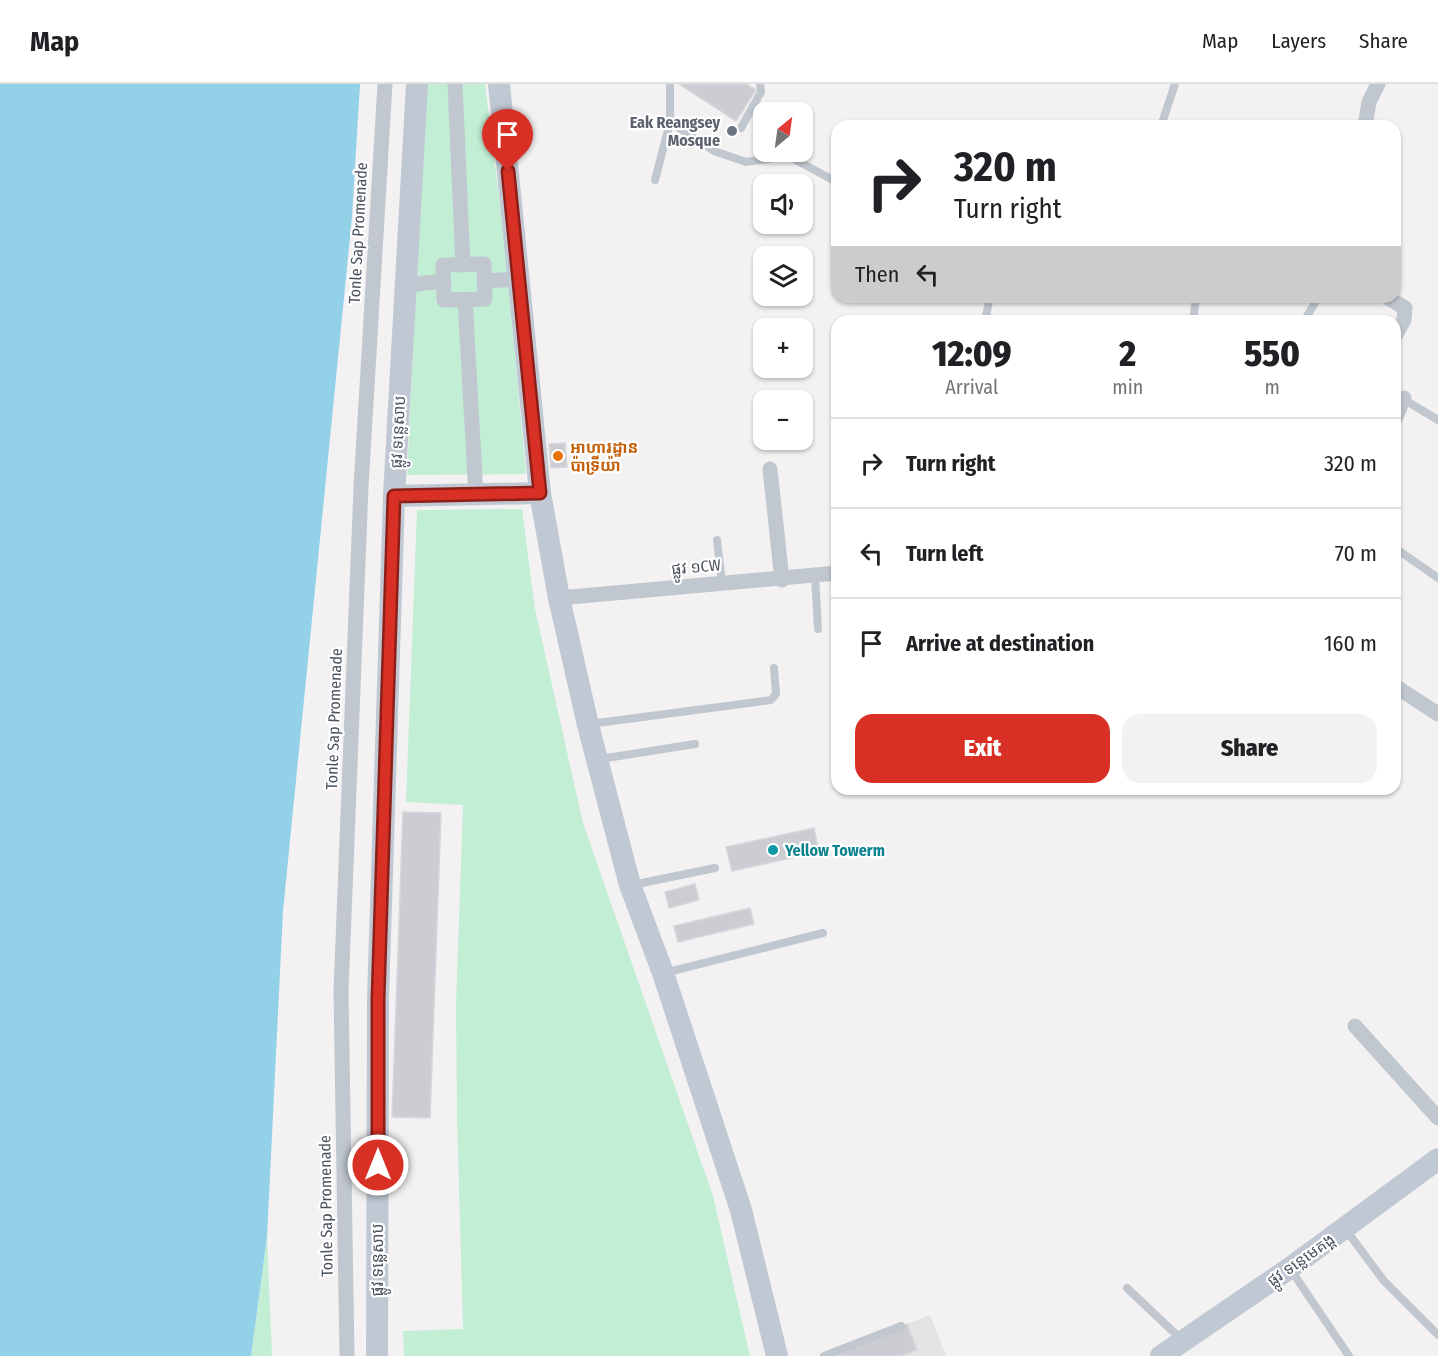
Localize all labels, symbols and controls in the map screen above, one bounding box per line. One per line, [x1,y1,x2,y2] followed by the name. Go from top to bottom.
[30,25,79,58] text: Map
[1202,28,1238,54] text: Map
[1271,28,1326,54] text: Layers
[1359,28,1408,54] text: Share
[753,102,813,162] north arrow
[753,102,813,450] map controls
[482,109,533,171] pin
[630,113,720,150] place label: Eak Reangsey Mosque
[491,118,524,151] icon: arrive
[725,124,739,138] marker: Eak Reangsey Mosque
[954,142,1057,192] text: 320 m
[855,144,933,222] icon: right
[345,162,371,304] street label: Tonle Sap Promenade
[753,174,813,234] button: sound
[954,193,1062,225] text: Turn right
[753,246,813,306] button: layers
[911,258,944,291] icon: left
[855,261,899,288] text: Then
[753,318,813,378] button: +
[932,332,1011,376] text: 12:09
[1119,332,1136,376] text: 2
[1244,332,1300,376] text: 550
[945,375,998,399] text: Arrival
[1112,375,1143,399] text: min
[1264,375,1280,399] text: m
[753,390,813,450] button: −
[387,395,414,469] street label: ផ្លូវ ទន្លេសាប
[570,438,638,475] place label: អាហារដ្ឋាន ប៉ាទ្រីយ៉ា
[855,447,888,480] icon: right
[551,449,565,463] marker: អាហារដ្ឋាន ប៉ាទ្រីយ៉ា
[906,450,995,477] text: Turn right
[1324,450,1377,477] text: 320 m
[855,537,888,570] icon: left
[906,540,984,567] text: Turn left
[1335,540,1377,567] text: 70 m
[671,555,722,583] street label: ផ្លូវ ១CW
[855,627,888,660] icon: arrive
[906,630,1094,657] text: Arrive at destination
[1324,630,1377,657] text: 160 m
[322,648,346,790] street label: Tonle Sap Promenade
[855,714,1110,783] button: Exit
[1122,714,1377,783] button: Share
[784,841,885,860] place label: Yellow Towerm
[766,843,780,857] marker: Yellow Towerm
[346,1133,410,1197] position arrow
[315,1135,337,1277] street label: Tonle Sap Promenade
[368,1223,391,1297] street label: ផ្លូវ ទន្លេសាប
[1263,1230,1341,1294] street label: ផ្លូវ ទន្លេមេគង្គ

